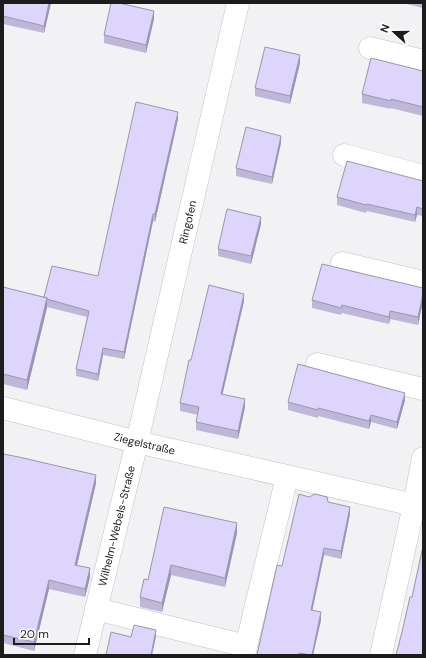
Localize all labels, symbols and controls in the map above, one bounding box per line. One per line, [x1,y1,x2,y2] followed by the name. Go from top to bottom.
[374,12,414,52] north arrow
[377,22,393,35] text: N
[176,199,199,245] street label: Ringofen
[113,429,177,457] street label: Ziegelstraße
[95,464,138,588] street label: Wilhelm-Webels-Straße
[14,620,89,646] scale bar
[20,626,49,642] text: 20 m

